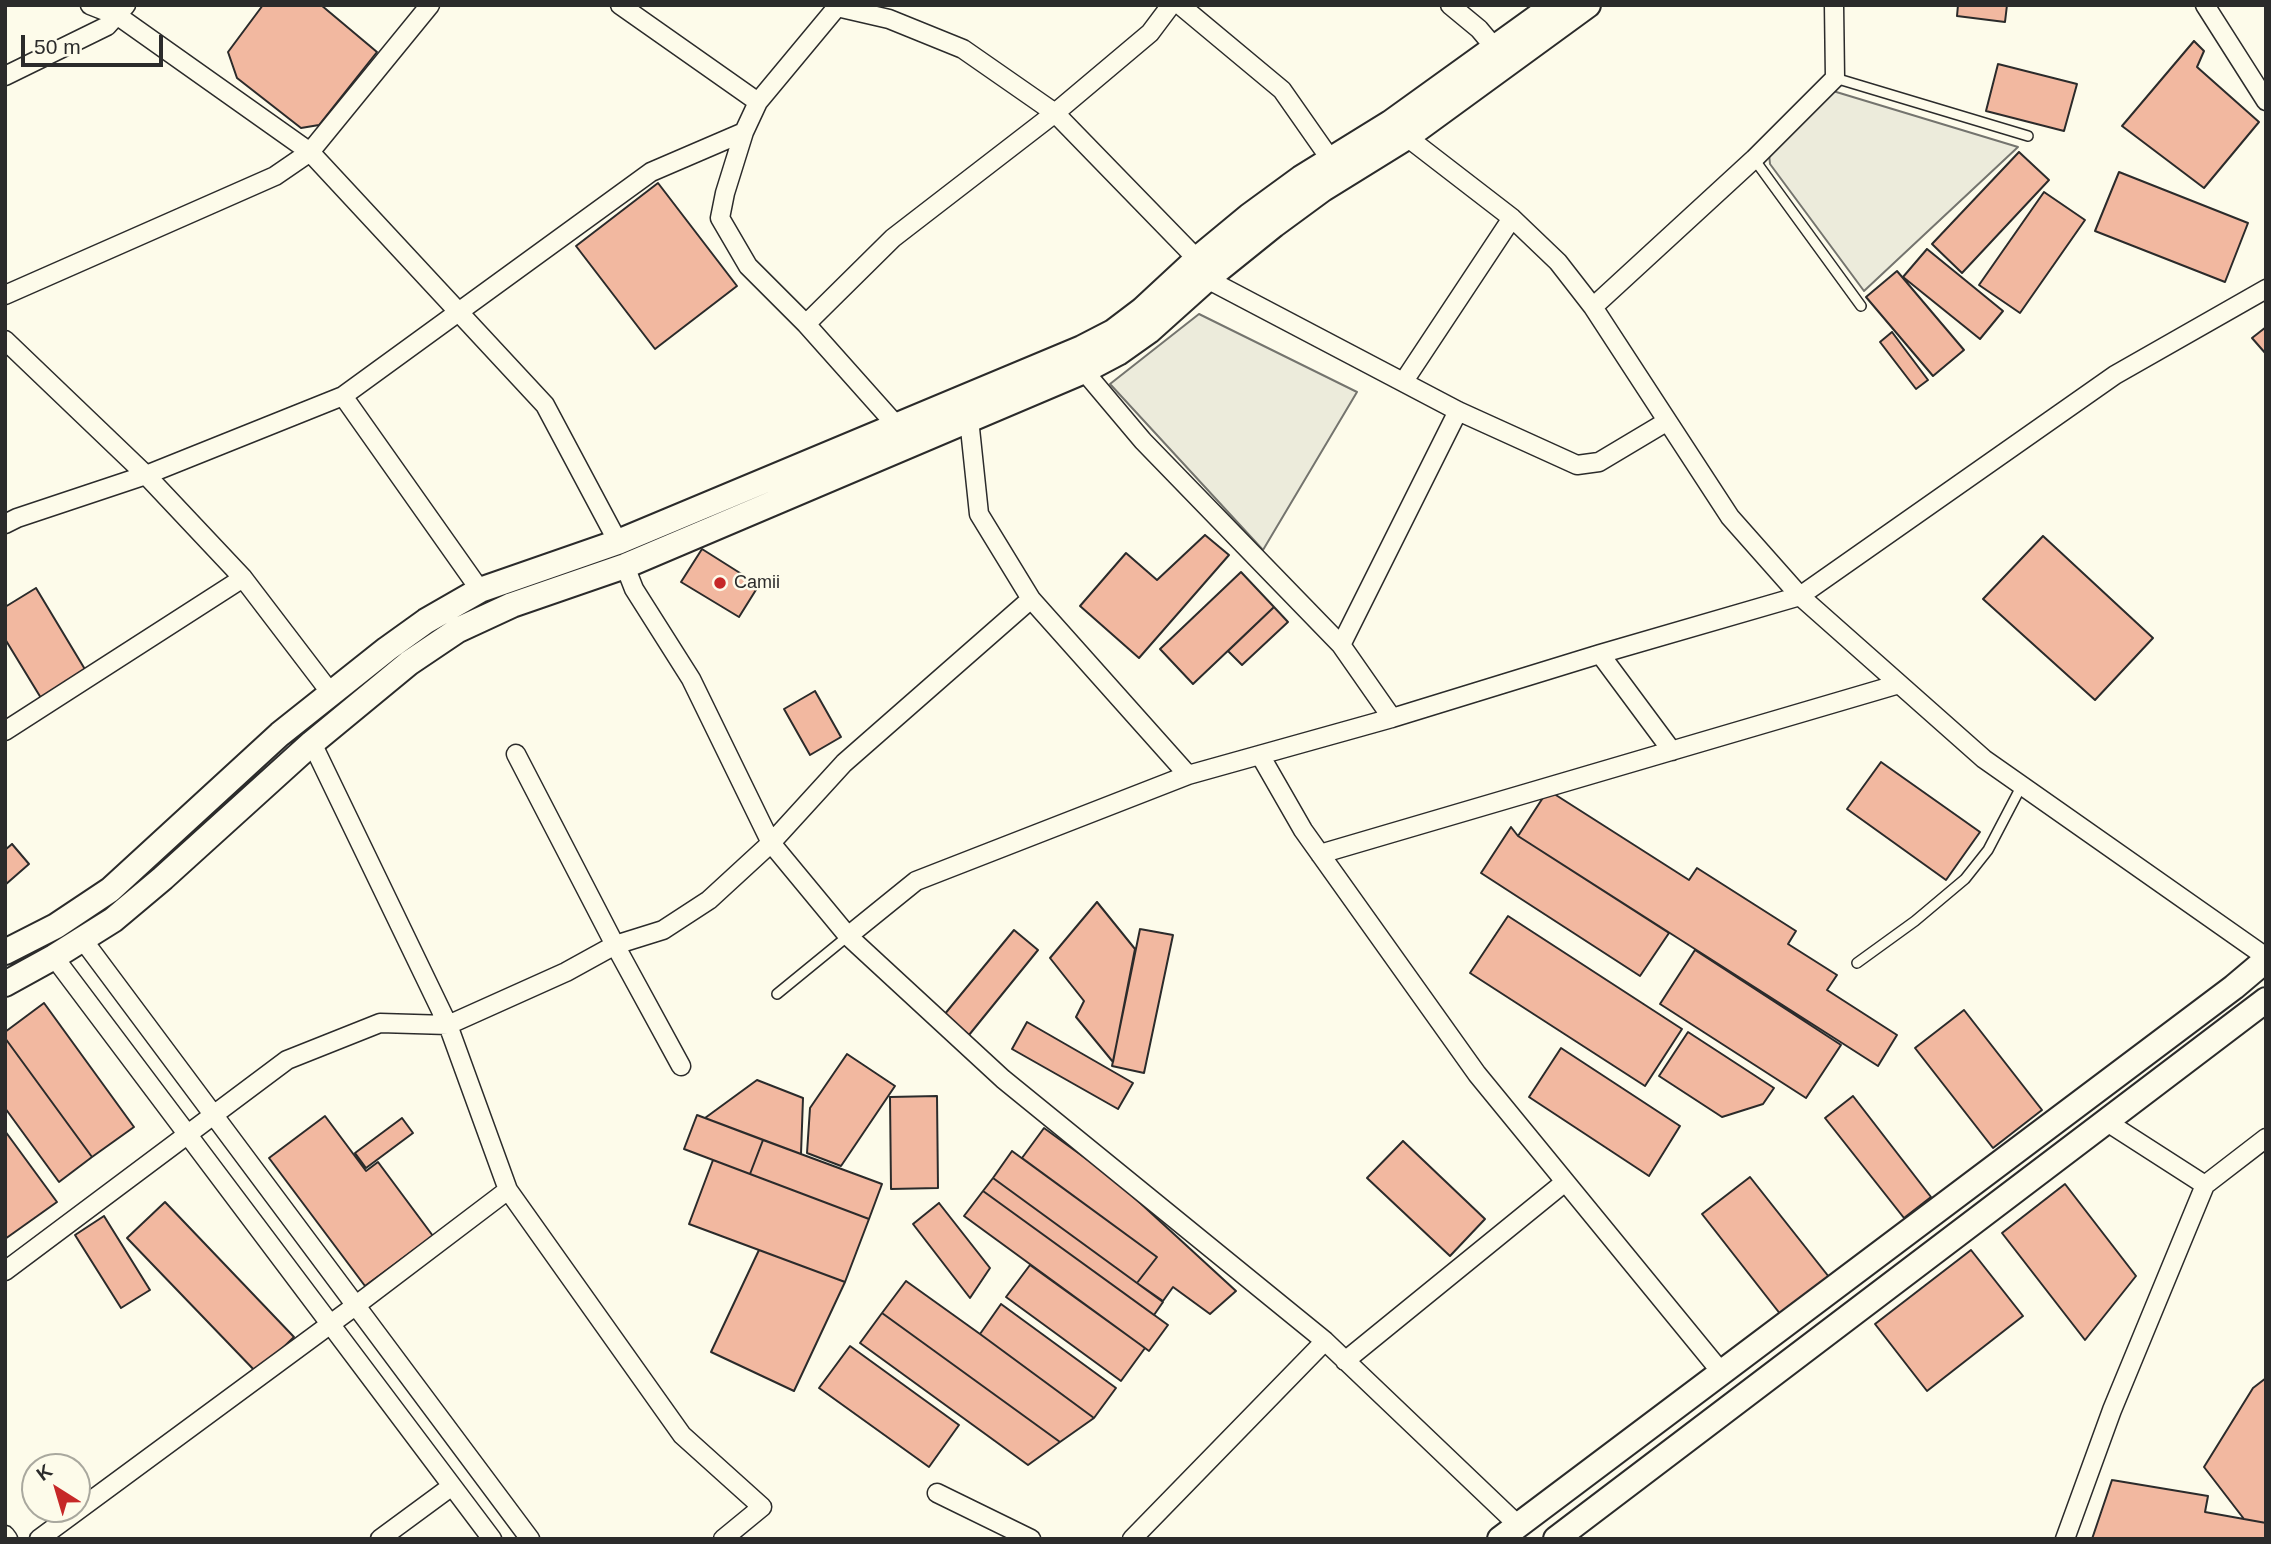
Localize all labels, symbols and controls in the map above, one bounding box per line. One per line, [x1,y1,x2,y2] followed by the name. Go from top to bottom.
[24,21,166,65] scale bar
[34,35,81,58] text: 50 m
[734,572,780,594] place label: Camii
[712,575,728,591] marker: Camii
[21,1453,91,1523] north arrow
[32,1460,56,1485] text: K

